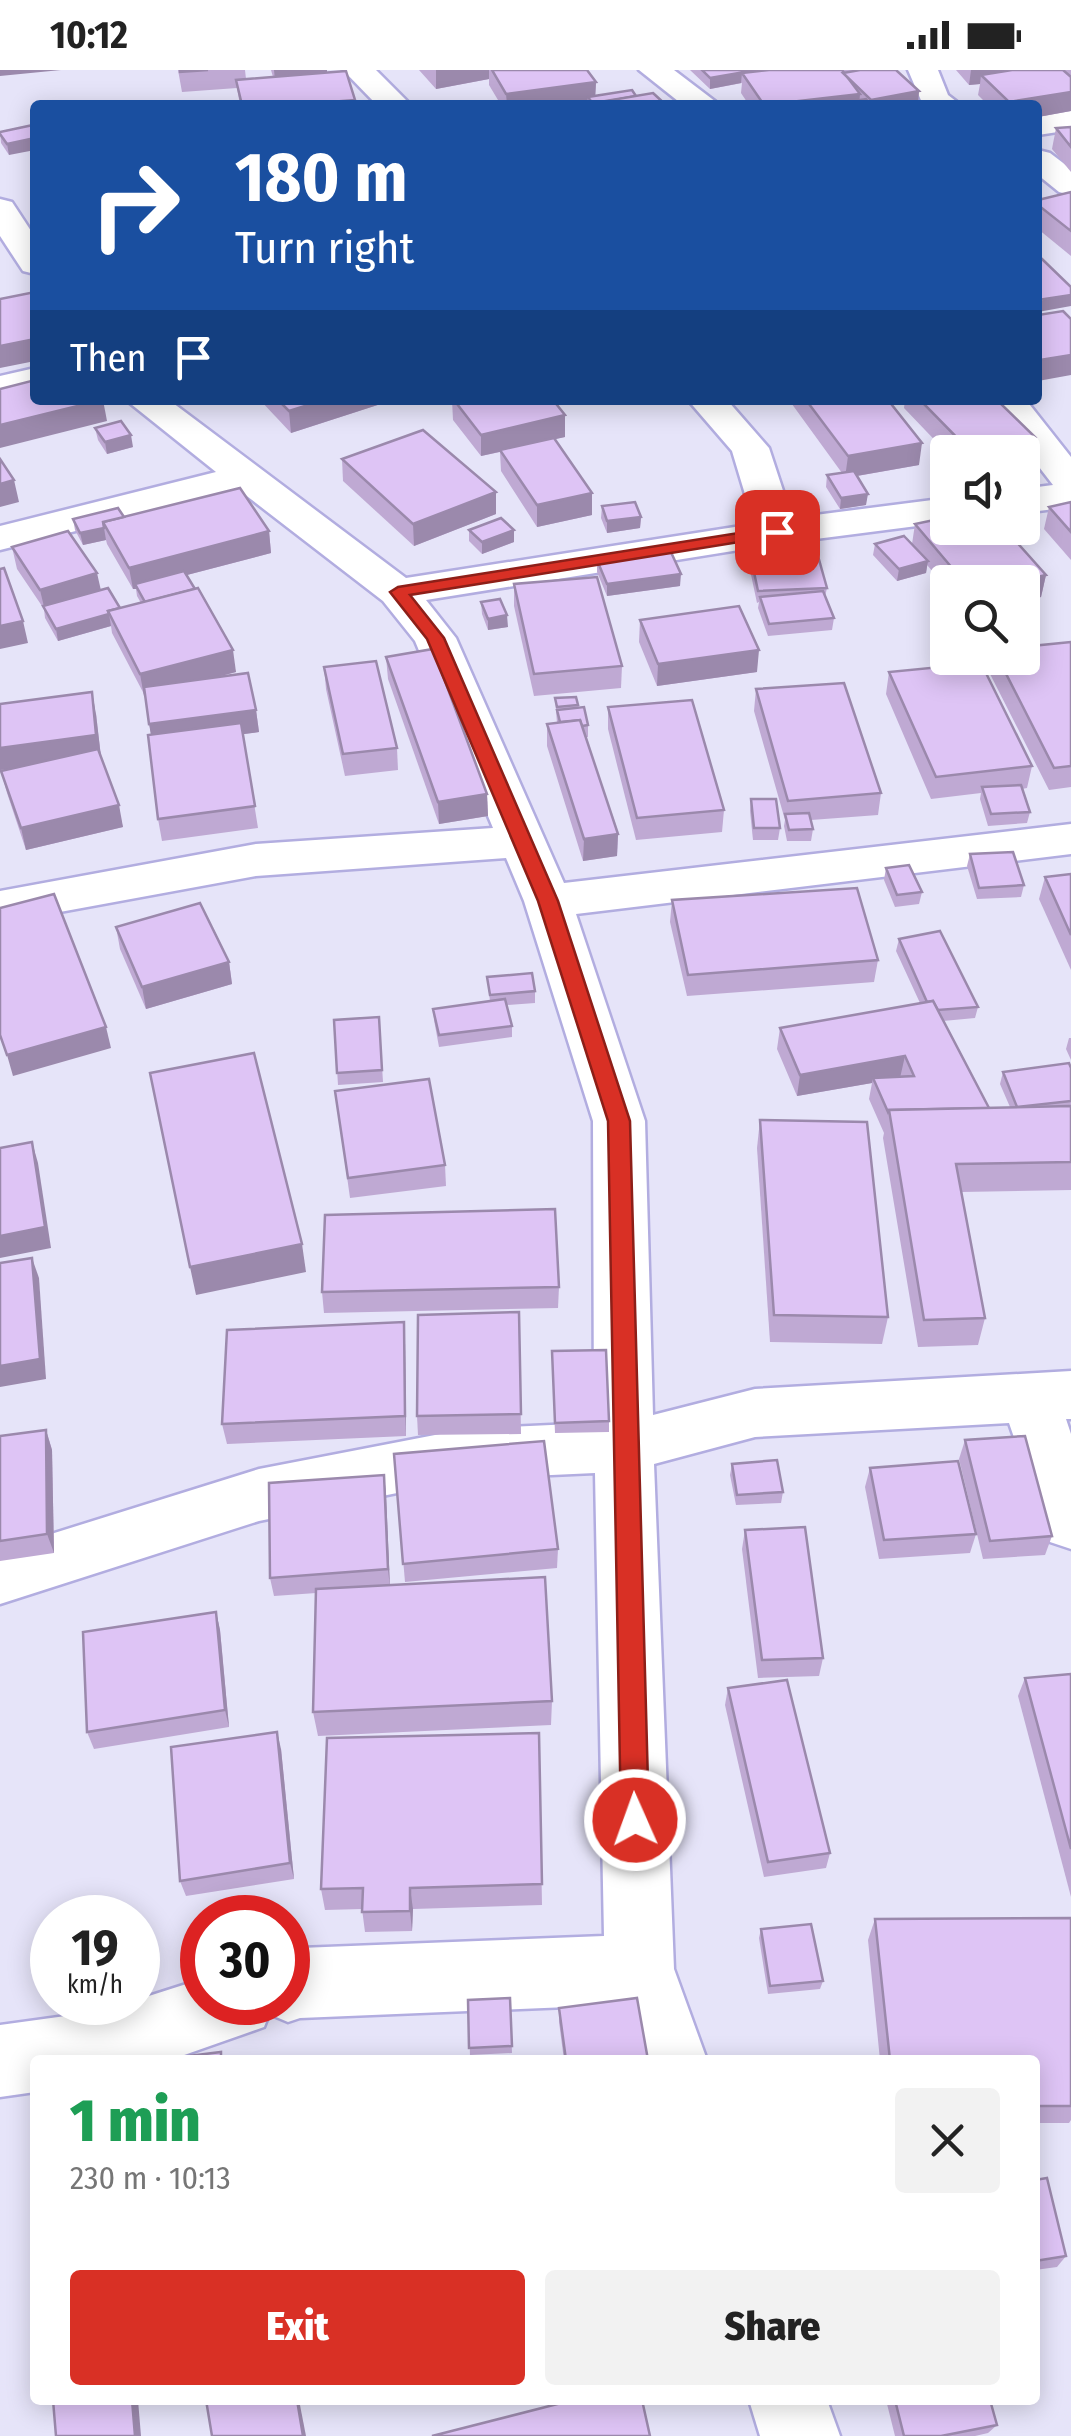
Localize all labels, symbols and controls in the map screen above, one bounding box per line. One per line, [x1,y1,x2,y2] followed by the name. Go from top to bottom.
[50,12,128,58] text: 10:12
[235,136,408,220] text: 180 m
[70,140,200,270] icon: right
[235,221,414,275] text: Turn right
[166,330,221,385] icon: arrive
[70,335,146,381] text: Then
[930,435,1040,675] map controls
[930,435,1040,545] button: sound
[735,490,820,575] pin
[750,505,805,560] icon: arrive
[930,565,1040,675] button: search
[583,1768,687,1872] position arrow
[180,1895,310,2025] speed limit sign: 30
[71,1918,118,1978] text: 19
[67,1970,123,2000] text: km/h
[70,2085,201,2157] text: 1 min
[895,2088,1000,2193] button: close
[70,2159,231,2197] text: 230 m · 10:13
[70,2270,525,2385] button: Exit
[545,2270,1000,2385] button: Share

